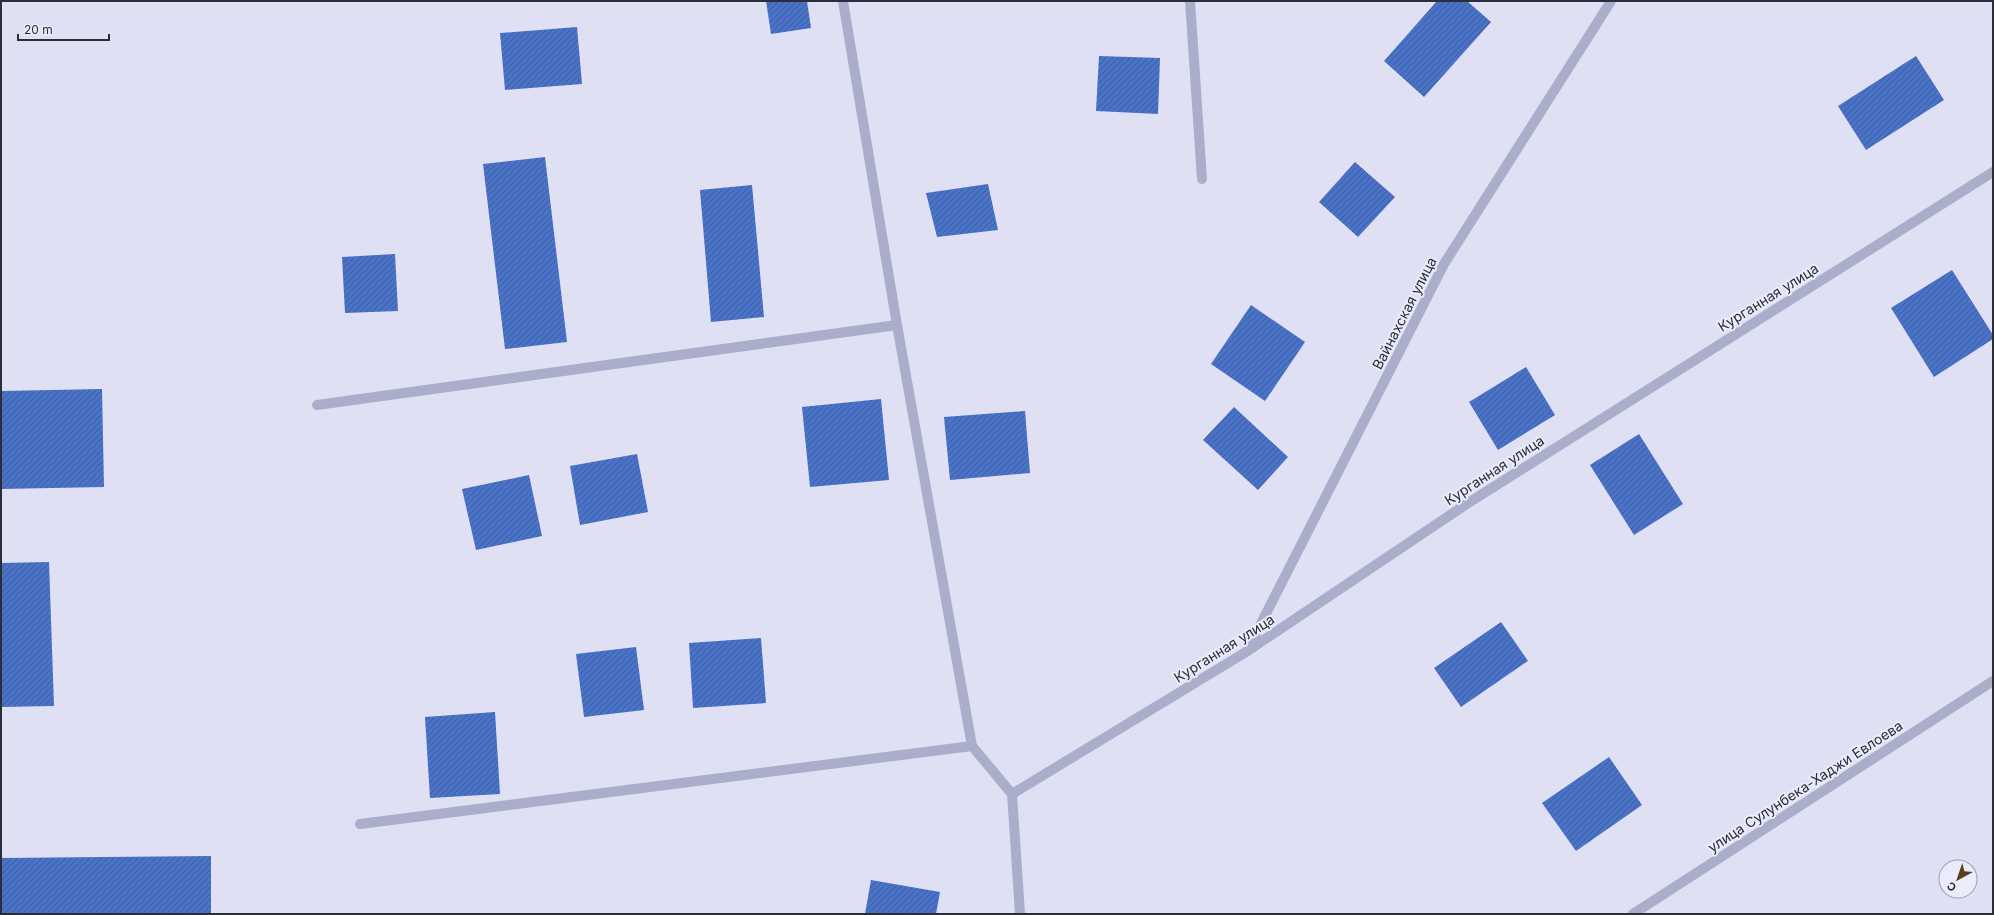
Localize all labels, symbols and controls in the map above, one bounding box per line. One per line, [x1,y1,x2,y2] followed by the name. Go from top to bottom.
[18,16,109,42] scale bar
[24,22,53,37] text: 20 m
[1368,254,1440,372] street label: Вайнахская улица
[1715,259,1821,335] street label: Курганная улица
[1441,432,1547,508] street label: Курганная улица
[1171,610,1277,686] street label: Курганная улица
[1704,717,1906,855] street label: улица Сулунбека-Хаджи Евлоева
[1938,859,1978,899] north arrow
[1944,879,1959,895] text: С

